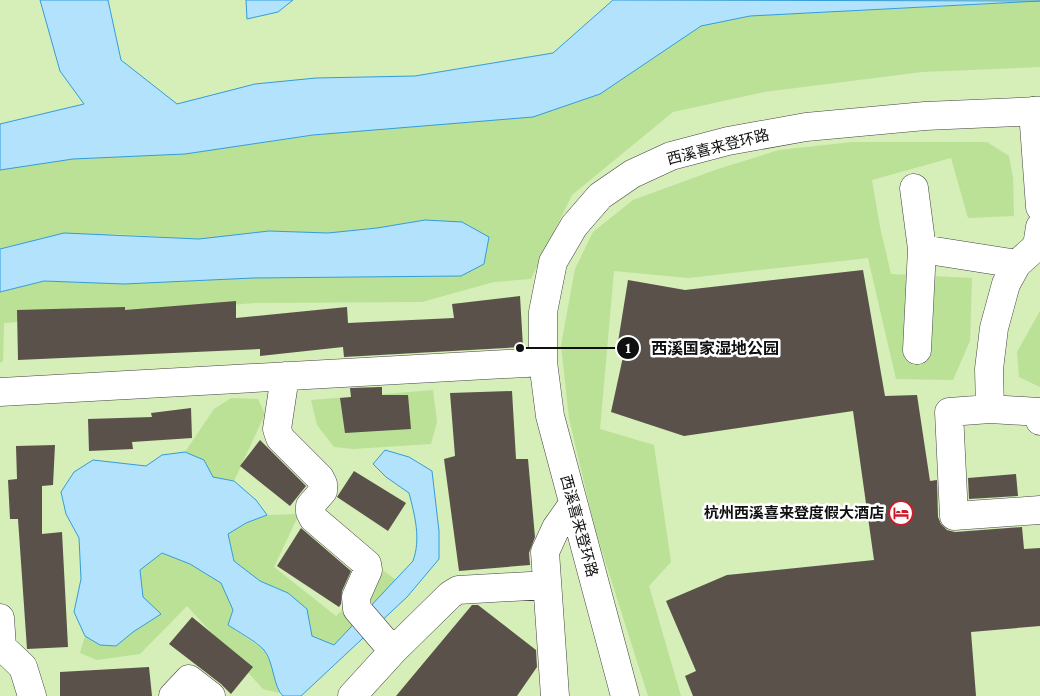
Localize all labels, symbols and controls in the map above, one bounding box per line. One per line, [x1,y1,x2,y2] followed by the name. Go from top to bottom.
[665,127,771,167] street label: 西溪喜来登环路
[616,332,789,364] callout: 西溪国家湿地公园
[625,340,631,356] text: 1
[651,340,779,357] text: 西溪国家湿地公园
[558,473,600,579] street label: 西溪喜来登环路
[888,500,914,526] hotel icon: 杭州西溪喜来登度假大酒店
[704,504,884,521] place label: 杭州西溪喜来登度假大酒店

